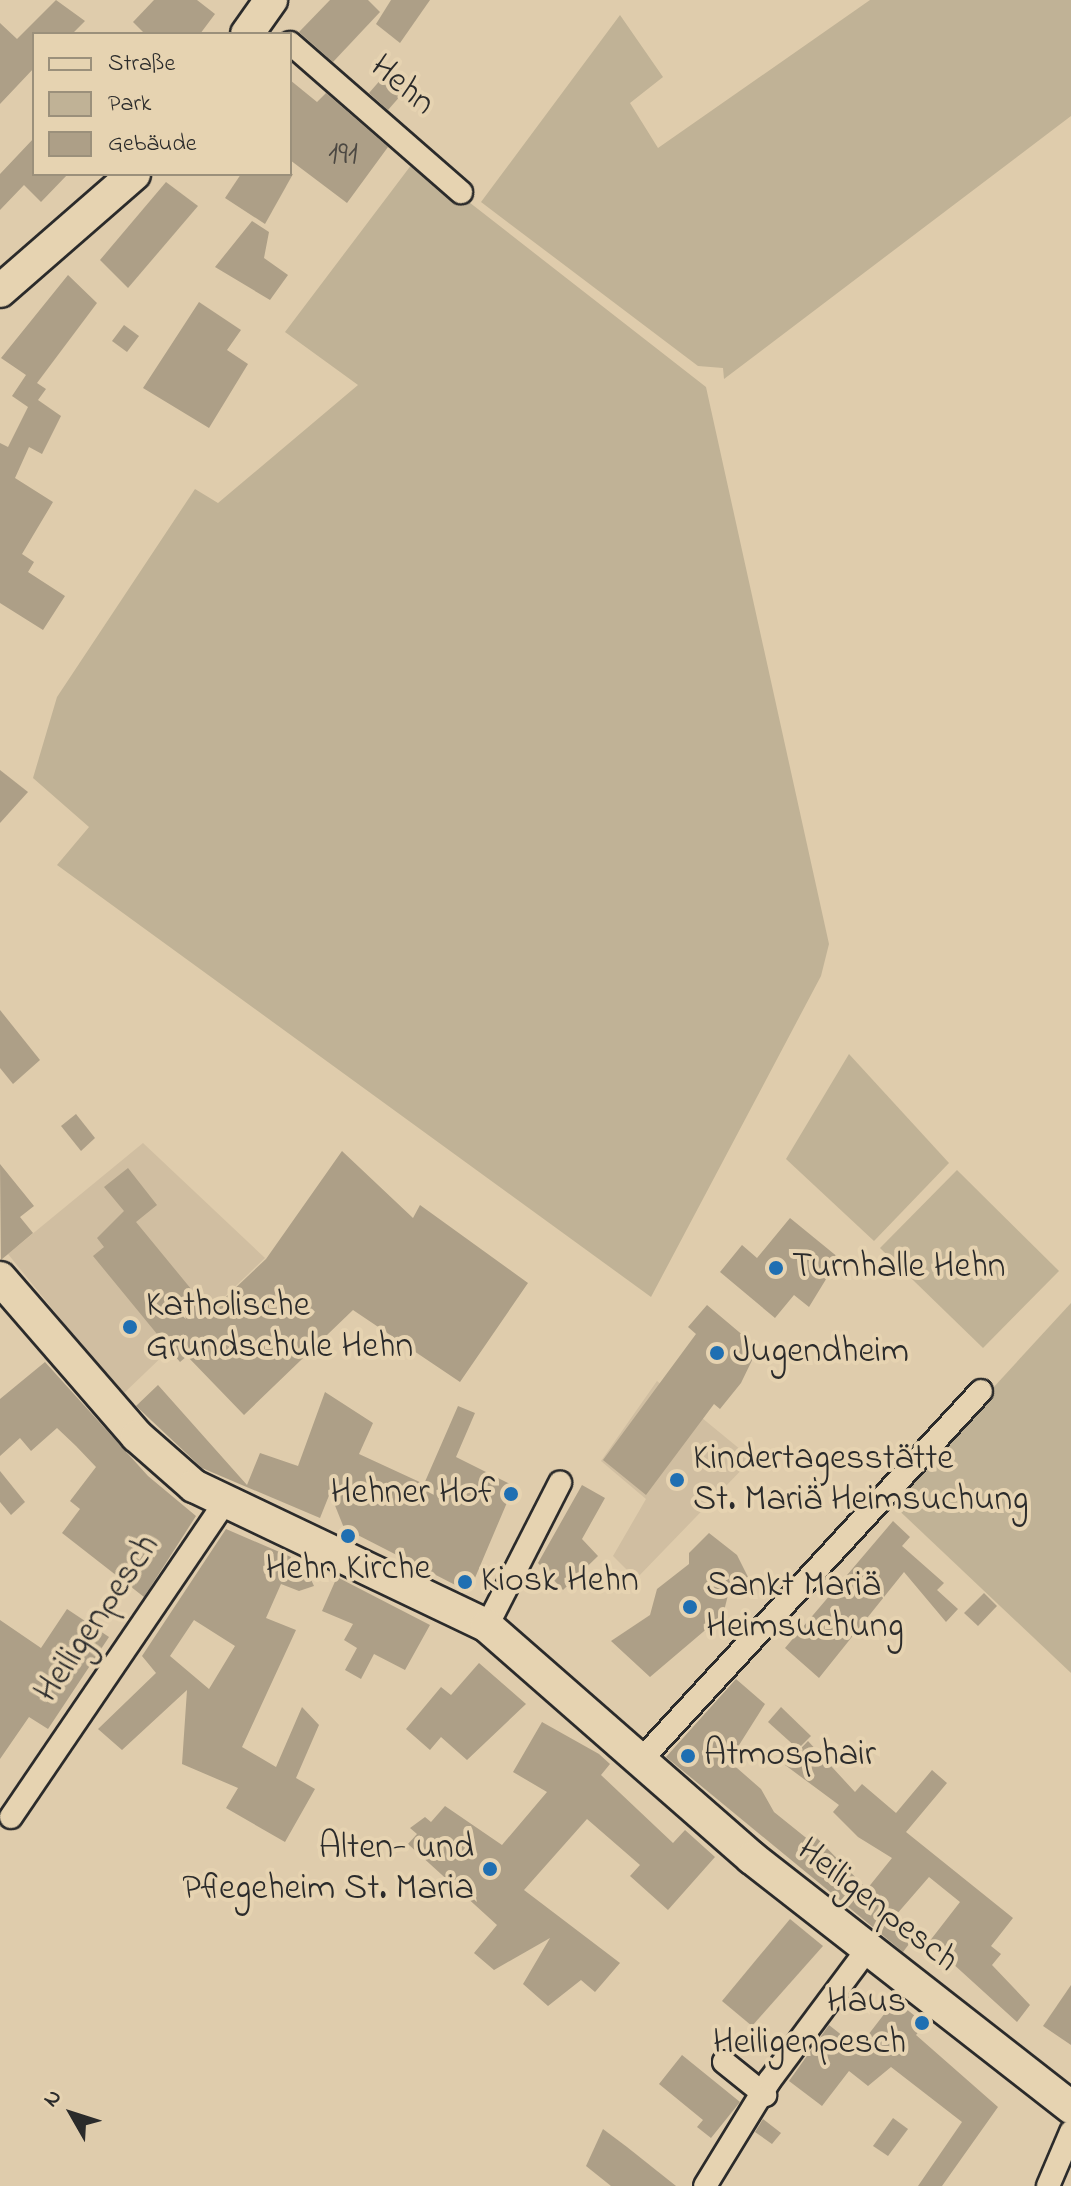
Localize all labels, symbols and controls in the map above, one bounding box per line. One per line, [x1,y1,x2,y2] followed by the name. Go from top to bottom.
[32,32,292,176] legend
[361,46,443,126] street label: Hehn
[108,47,175,82] text: Straße
[108,87,151,122] text: Park
[108,127,197,162] text: Gebäude
[328,137,358,175] house number: 191
[792,1246,1006,1290] place label: Turnhalle Hehn
[767,1259,785,1277] marker: Turnhalle Hehn
[146,1284,413,1369] place label: Katholische Grundschule Hehn
[121,1318,139,1336] marker: Katholische Grundschule Hehn
[733,1331,909,1375] place label: Jugendheim
[708,1344,726,1362] marker: Jugendheim
[693,1437,1028,1522] place label: Kindertagesstätte St. Mariä Heimsuchung
[668,1471,686,1489] marker: Kindertagesstätte St. Mariä Heimsuchung
[330,1472,495,1516] place label: Hehner Hof
[502,1485,520,1503] marker: Hehner Hof
[26,1527,170,1711] street label: Heiligenpesch
[339,1527,357,1545] marker: Hehn Kirche
[265,1548,431,1592] place label: Hehn Kirche
[481,1560,639,1604] place label: Kiosk Hehn
[706,1564,904,1649] place label: Sankt Mariä Heimsuchung
[456,1573,474,1591] marker: Kiosk Hehn
[681,1598,699,1616] marker: Sankt Mariä Heimsuchung
[704,1734,876,1778] place label: Atmosphair
[679,1747,697,1765] marker: Atmosphair
[182,1826,474,1911] place label: Alten- und Pflegeheim St. Maria
[788,1829,966,1983] street label: Heiligenpesch
[481,1860,499,1878] marker: Alten- und Pflegeheim St. Maria
[713,1980,906,2065] place label: Haus Heiligenpesch
[913,2014,931,2032] marker: Haus Heiligenpesch
[32,2074,112,2154] north arrow
[36,2083,70,2115] text: N

